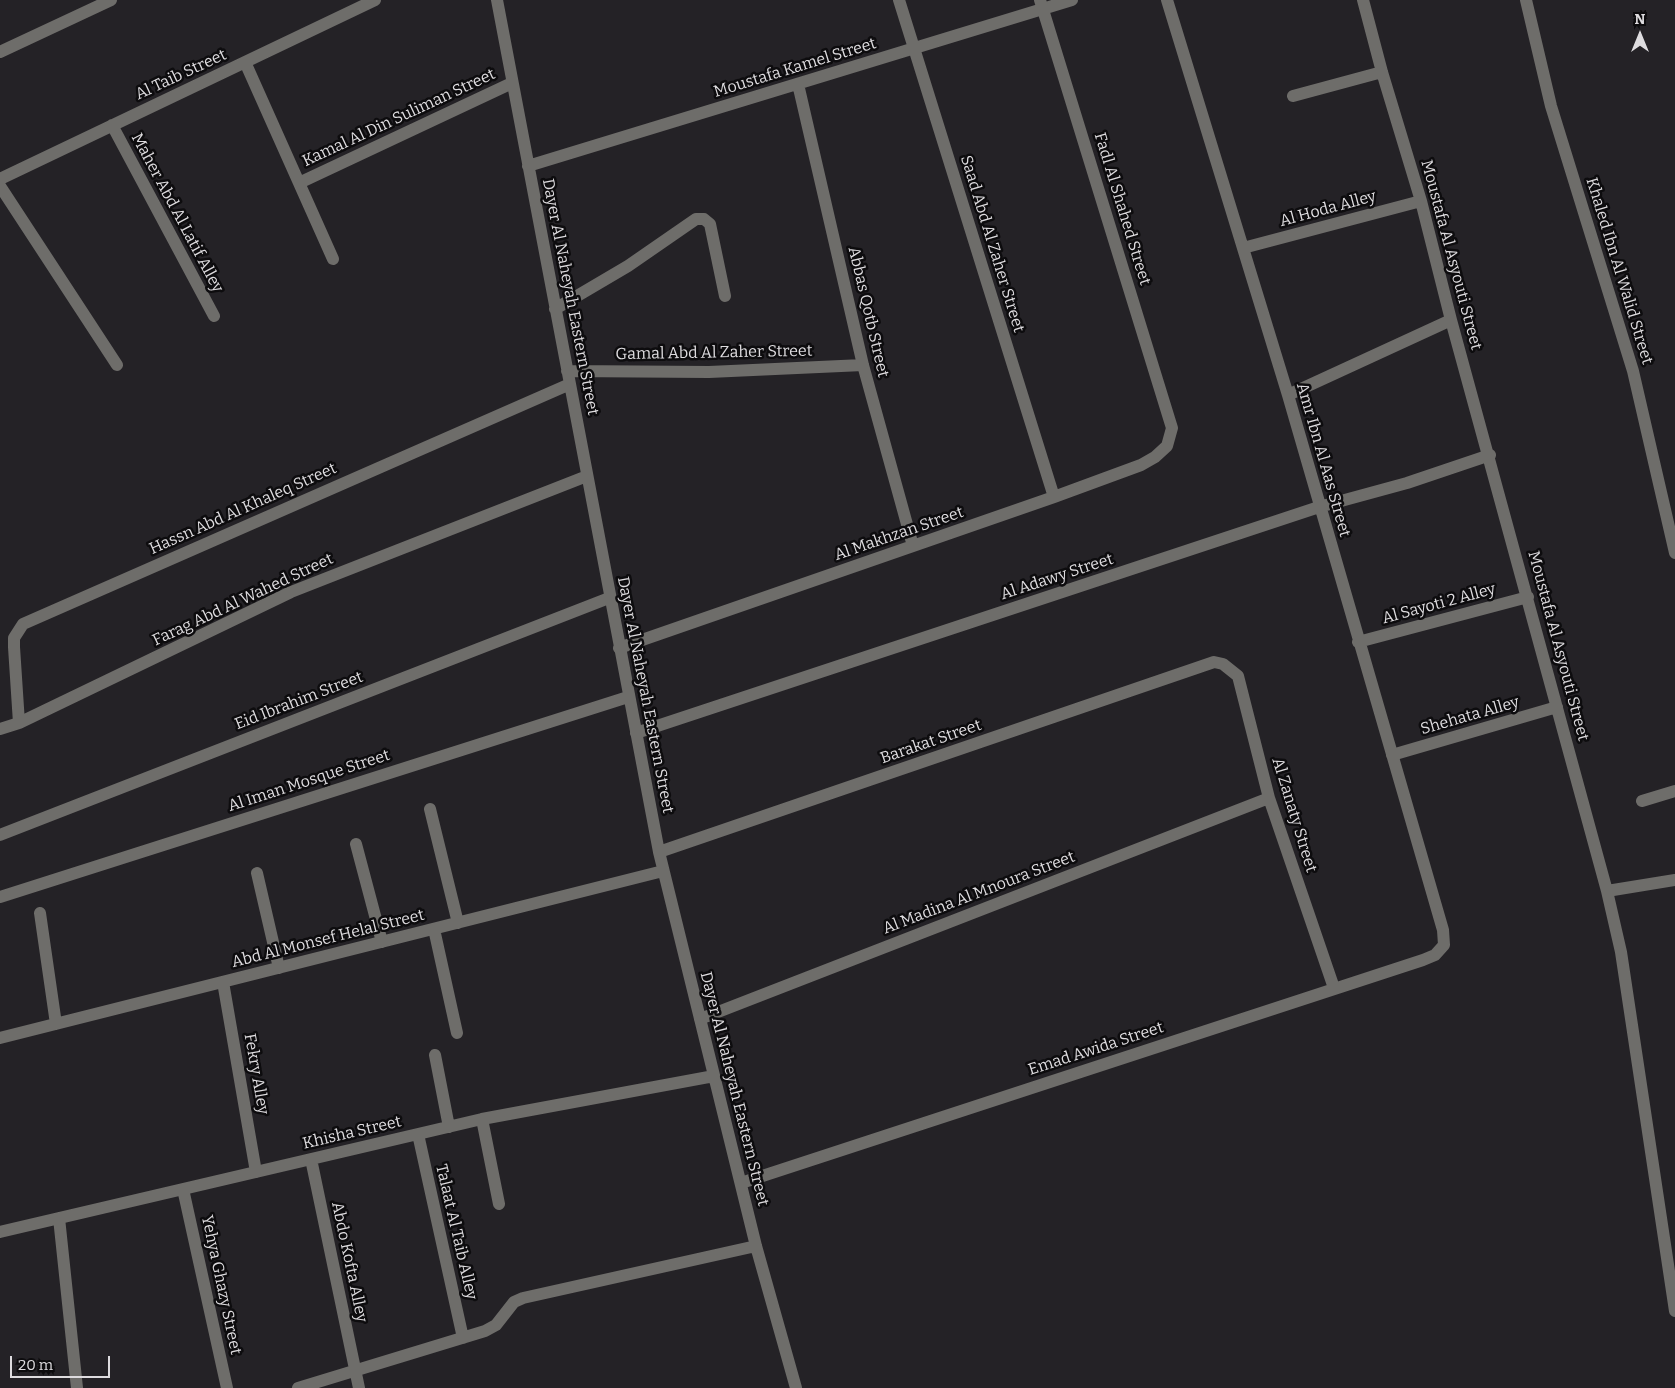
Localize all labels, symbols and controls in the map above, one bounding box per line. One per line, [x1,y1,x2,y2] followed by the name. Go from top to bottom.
[1615,10,1665,60] north arrow
[1635,11,1645,28] text: N
[711,34,879,102] street label: Moustafa Kamel Street
[132,45,230,105] street label: Al Taib Street
[299,65,499,171] street label: Kamal Al Din Suliman Street
[127,130,227,296] street label: Maher Abd Al Latif Alley
[1090,130,1154,288] street label: Fadl Al Shahed Street
[956,153,1028,335] street label: Saad Abd Al Zaher Street
[1416,158,1486,352] street label: Moustafa Al Asyouti Street
[1581,175,1657,367] street label: Khaled Ibn Al Walid Street
[538,177,602,417] street label: Dayer Al Naheyah Eastern Street
[1278,187,1378,231] street label: Al Hoda Alley
[844,245,892,379] street label: Abbas Qotb Street
[615,342,813,364] street label: Gamal Abd Al Zaher Street
[1292,381,1354,539] street label: Amr Ibn Al Aas Street
[146,459,340,559] street label: Hassn Abd Al Khaleq Street
[832,503,966,565] street label: Al Makhzan Street
[1523,549,1593,743] street label: Moustafa Al Asyouti Street
[150,550,336,650] street label: Farag Abd Al Wahed Street
[998,550,1116,604] street label: Al Adawy Street
[613,575,677,815] street label: Dayer Al Naheyah Eastern Street
[1380,580,1498,628] street label: Al Sayoti 2 Alley
[232,668,366,734] street label: Eid Ibrahim Street
[1418,693,1522,739] street label: Shehata Alley
[878,716,984,768] street label: Barakat Street
[226,746,392,816] street label: Al Iman Mosque Street
[1267,755,1321,875] street label: Al Zanaty Street
[880,847,1078,939] street label: Al Madina Al Mnoura Street
[230,906,426,972] street label: Abd Al Monsef Helal Street
[696,970,772,1208] street label: Dayer Al Naheyah Eastern Street
[1026,1018,1166,1080] street label: Emad Awida Street
[239,1032,273,1116] street label: Fekry Alley
[301,1112,403,1154] street label: Khisha Street
[431,1162,481,1302] street label: Talaat Al Taib Alley
[327,1200,371,1324] street label: Abdo Kofta Alley
[197,1214,245,1356] street label: Yehya Ghazy Street
[12,1346,112,1378] scale bar
[18,1356,53,1374] text: 20 m

